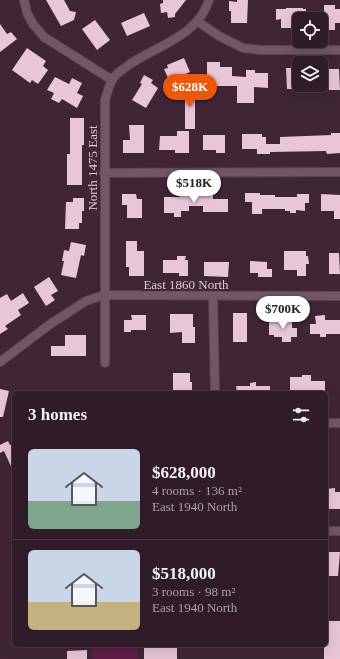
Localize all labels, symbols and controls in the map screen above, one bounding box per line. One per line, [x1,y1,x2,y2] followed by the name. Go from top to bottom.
[292,12,328,92] map controls
[292,12,328,48] button: locate
[292,56,328,92] button: layers
[162,74,218,108] pin: $628K
[172,79,208,94] text: $628K
[85,125,100,211] street label: North 1475 East
[166,170,222,204] pin: $518K
[176,175,212,190] text: $518K
[143,277,229,292] street label: East 1860 North
[255,296,311,330] pin: $700K
[265,301,301,316] text: $700K
[290,404,312,426] icon: filters
[28,405,87,424] text: 3 homes
[152,463,216,482] text: $628,000
[60,465,108,513] icon: home
[152,483,242,498] text: 4 rooms · 136 m²
[152,499,237,514] text: East 1940 North
[152,564,216,583] text: $518,000
[60,566,108,614] icon: home
[152,584,235,599] text: 3 rooms · 98 m²
[152,600,237,615] text: East 1940 North

